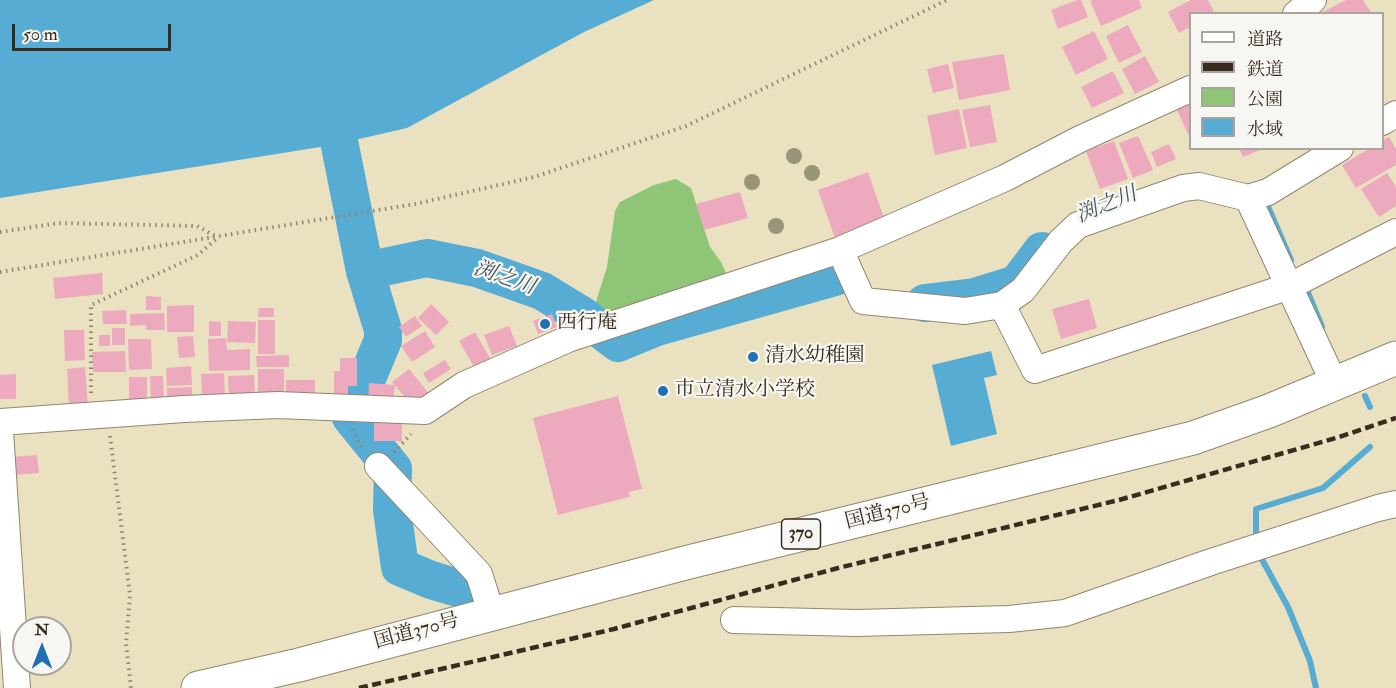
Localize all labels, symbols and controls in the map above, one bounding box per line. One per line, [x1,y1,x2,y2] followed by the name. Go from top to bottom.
[15,12,174,50] scale bar
[1189,12,1384,150] legend
[23,23,58,46] text: 50 m
[1247,28,1283,51] text: 道路
[1247,58,1283,81] text: 鉄道
[1247,88,1283,111] text: 公園
[1247,118,1283,141] text: 水域
[1073,183,1141,229] water label: 渕之川
[470,257,538,301] water label: 渕之川
[557,312,617,336] place label: 西行庵
[538,317,552,331] marker: 西行庵
[765,345,865,369] place label: 清水幼稚園
[746,350,760,364] marker: 清水幼稚園
[675,379,815,403] place label: 市立清水小学校
[656,384,670,398] marker: 市立清水小学校
[843,491,933,535] street label: 国道370号
[782,519,820,549] road number: 370
[372,609,462,655] street label: 国道370号
[12,616,72,676] north arrow
[35,620,49,640] text: N

